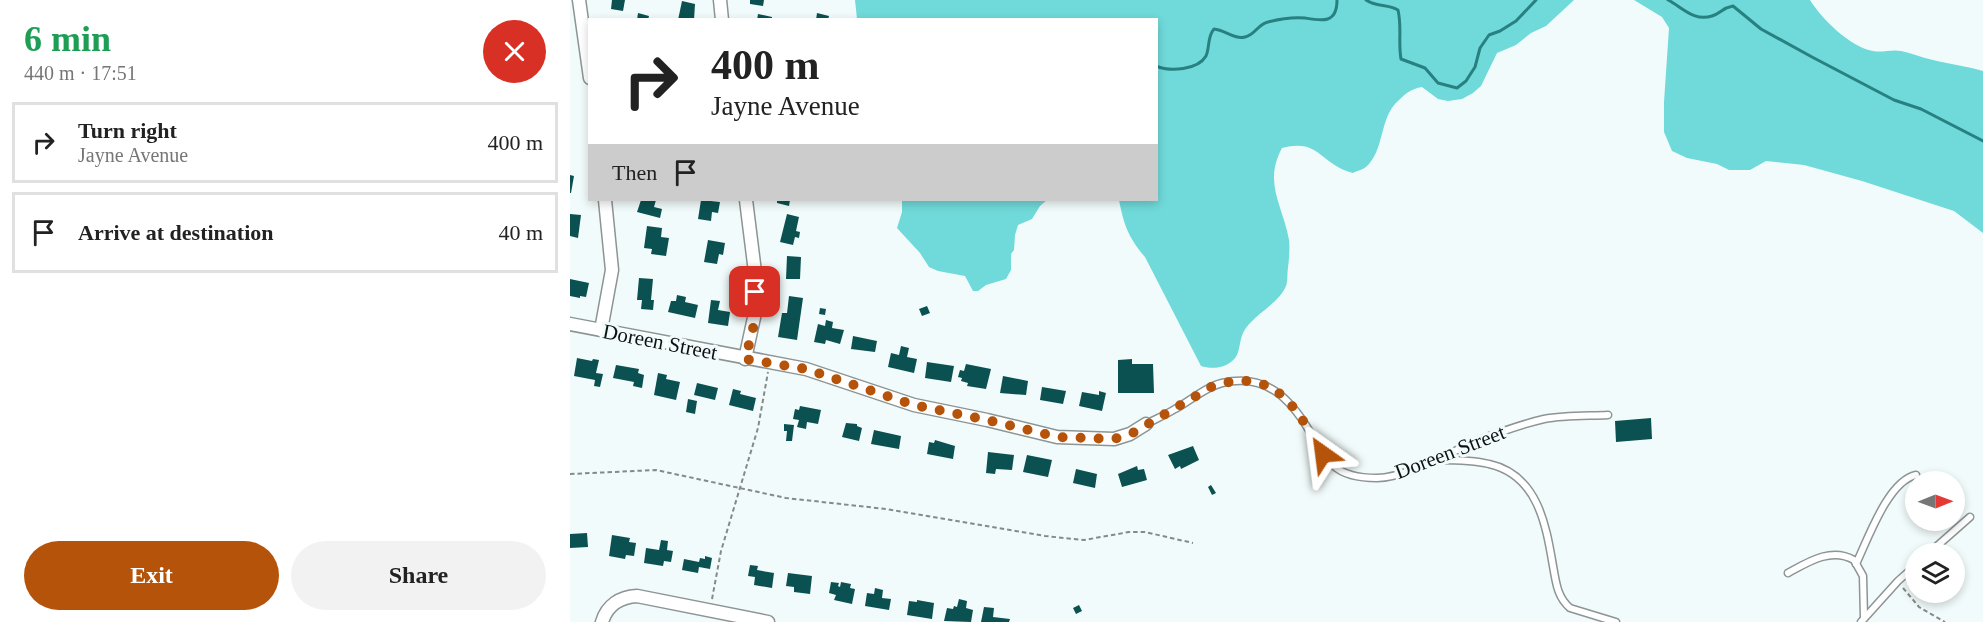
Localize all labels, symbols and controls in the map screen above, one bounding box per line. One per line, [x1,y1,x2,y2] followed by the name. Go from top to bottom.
[24,19,111,59] text: 6 min
[483,20,546,83] button: close
[612,42,690,120] icon: right
[711,42,820,88] text: 400 m
[24,62,137,84] text: 440 m · 17:51
[711,91,860,121] text: Jayne Avenue
[78,118,177,143] text: Turn right
[27,126,60,159] icon: right
[487,130,543,155] text: 400 m
[78,144,188,166] text: Jayne Avenue
[669,156,702,189] icon: arrive
[612,160,657,185] text: Then
[27,216,60,249] icon: arrive
[78,220,274,245] text: Arrive at destination
[498,220,543,245] text: 40 m
[729,266,780,317] pin
[738,275,771,308] icon: arrive
[601,319,719,365] street label: Doreen Street
[1392,420,1509,484] street label: Doreen Street
[1291,422,1355,486] position arrow
[1905,471,1965,531] north arrow
[1905,471,1965,603] map controls
[24,541,279,610] button: Exit
[291,541,546,610] button: Share
[1905,543,1965,603] button: layers

